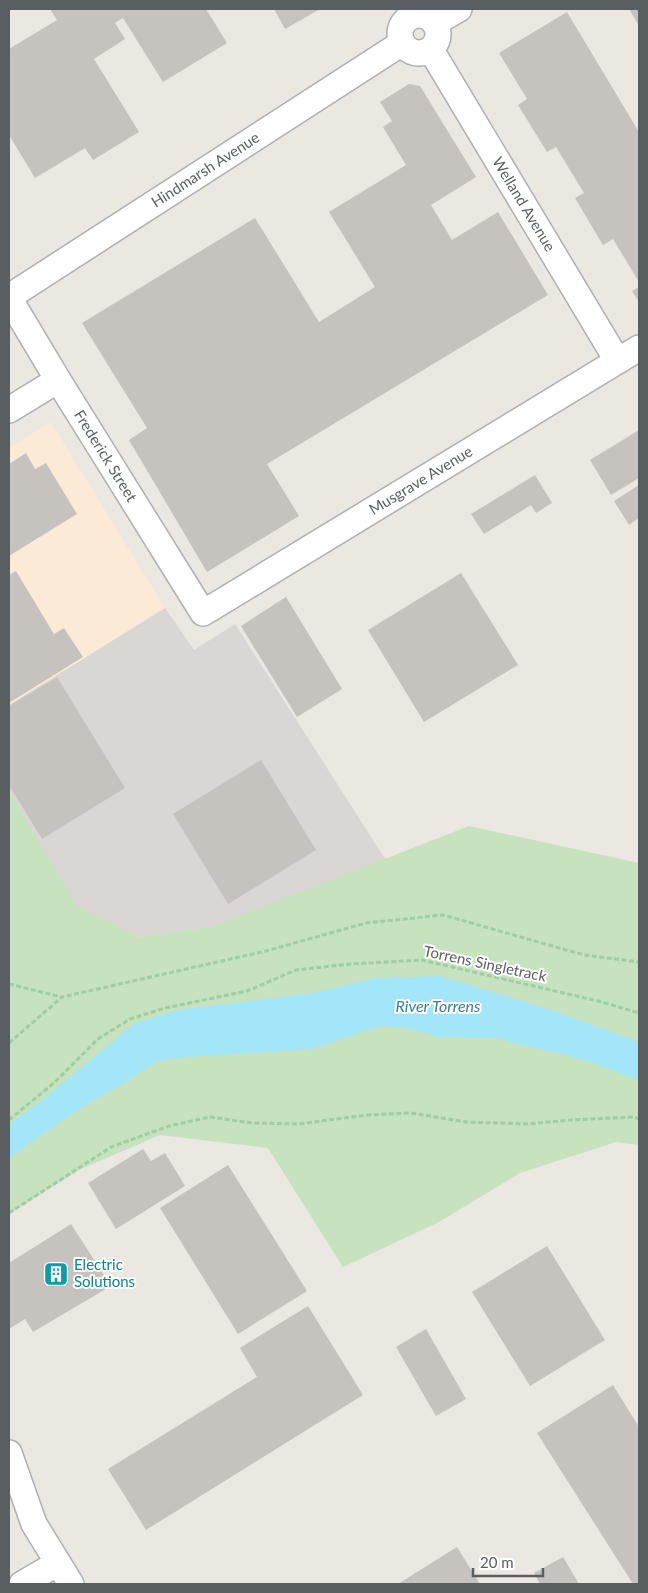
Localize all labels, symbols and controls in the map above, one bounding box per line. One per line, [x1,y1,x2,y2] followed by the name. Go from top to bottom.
[148,128,262,211] street label: Hindmarsh Avenue
[489,153,560,254] street label: Welland Avenue
[71,406,142,505] street label: Frederick Street
[366,441,475,518] street label: Musgrave Avenue
[422,941,549,985] street label: Torrens Singletrack
[396,996,481,1015] water label: River Torrens
[74,1255,135,1290] place label: Electric Solutions
[43,1261,69,1287] building icon: Electric Solutions
[473,1546,543,1578] scale bar
[480,1553,514,1571] text: 20 m

